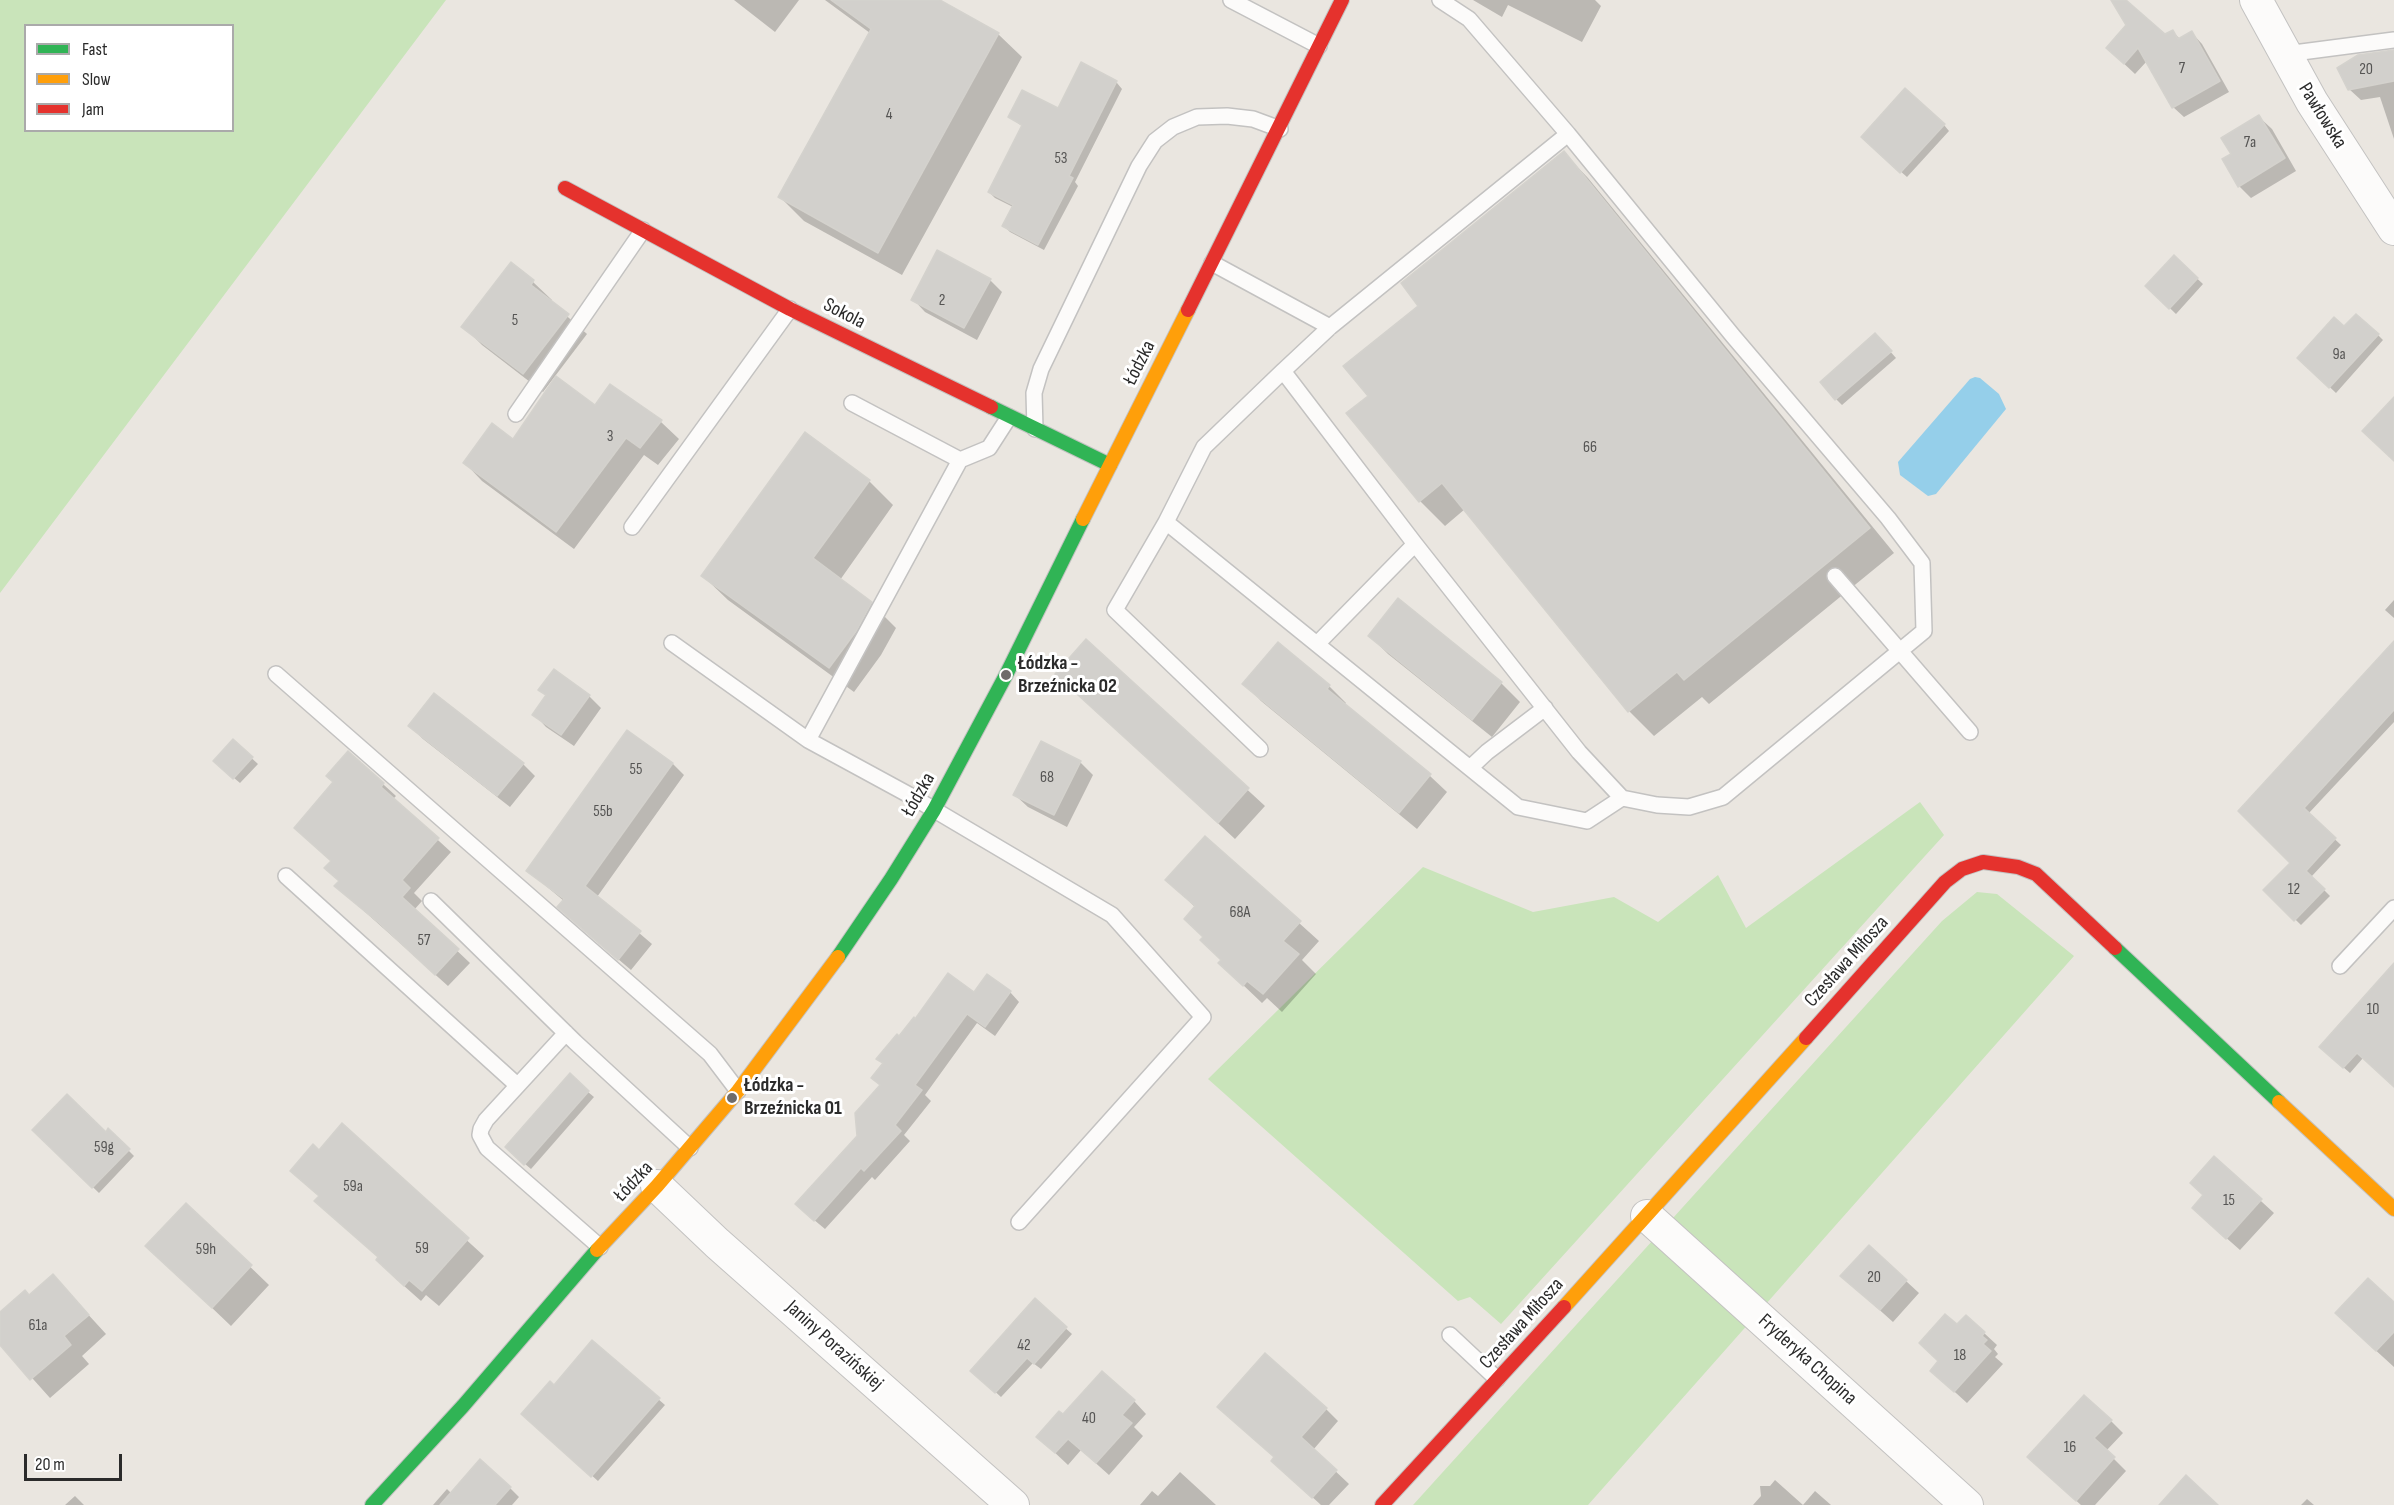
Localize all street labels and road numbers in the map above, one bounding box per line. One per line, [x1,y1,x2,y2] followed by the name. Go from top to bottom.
[2293,79,2351,153] street label: Pawłowska
[819,293,869,335] street label: Sokola
[1119,337,1161,389] street label: Łódzka
[897,769,941,821] street label: Łódzka
[1800,911,1894,1013] street label: Czesława Miłosza
[609,1157,659,1207] street label: Łódzka
[1475,1273,1569,1375] street label: Czesława Miłosza
[780,1296,888,1396] street label: Janiny Porazińskiej
[1753,1309,1861,1411] street label: Fryderyka Chopina

